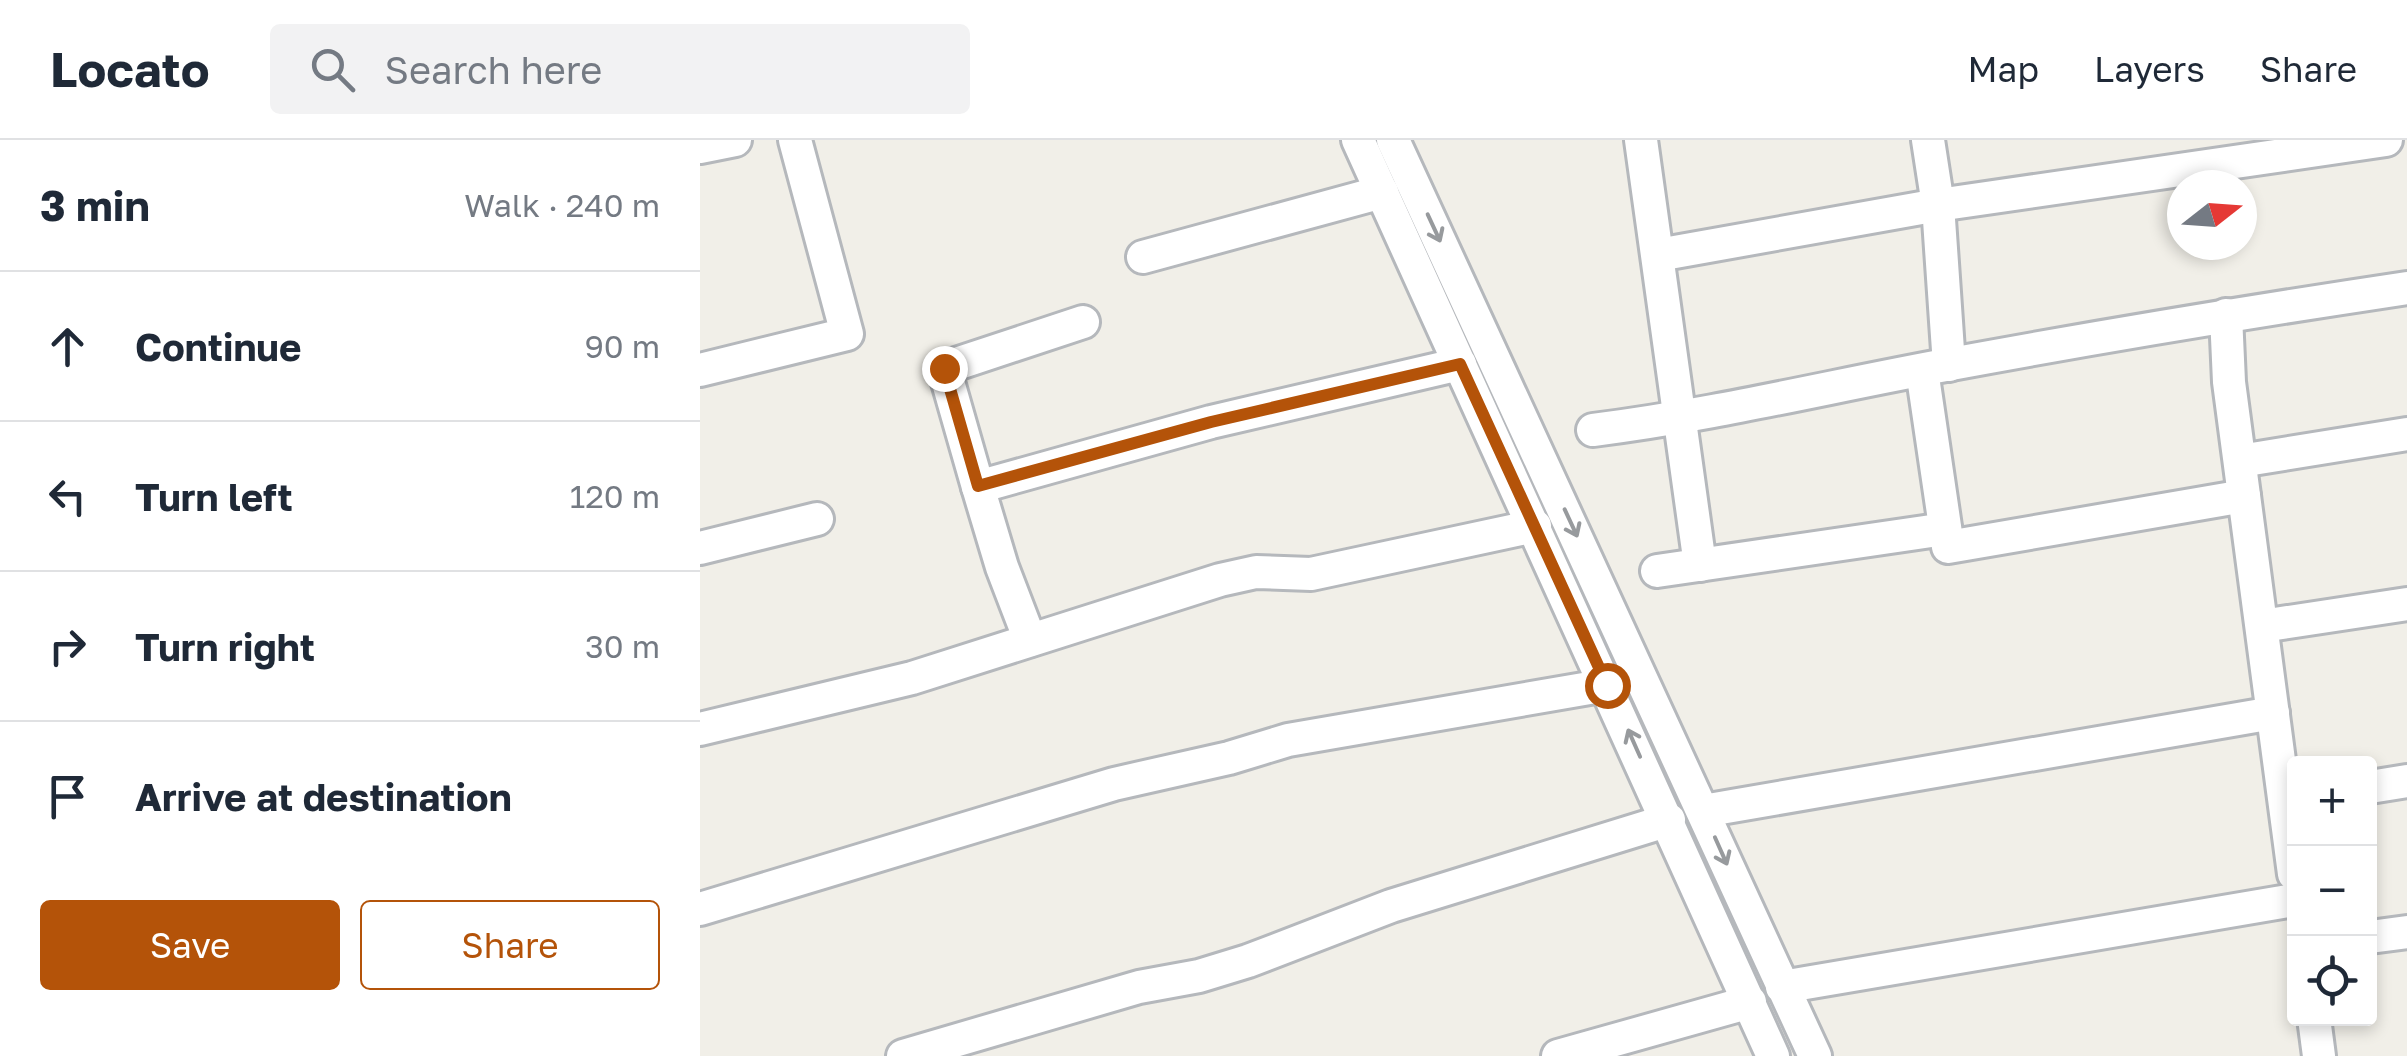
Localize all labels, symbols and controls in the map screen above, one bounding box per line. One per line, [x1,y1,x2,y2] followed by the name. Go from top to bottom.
[270,24,970,114] search box
[50,40,210,98] text: Locato
[305,42,360,97] icon: search
[385,47,602,92] text: Search here
[1968,48,2039,90] text: Map
[2094,48,2205,90] text: Layers
[2260,48,2357,90] text: Share
[2167,170,2257,260] north arrow
[40,180,150,230] text: 3 min
[464,186,660,224] text: Walk · 240 m
[1426,213,1444,243] one-way arrow
[40,319,95,374] icon: ahead
[135,324,301,369] text: Continue
[584,327,660,365] text: 90 m
[922,346,968,392] route end
[40,469,95,524] icon: left
[135,474,293,519] text: Turn left
[570,477,660,515] text: 120 m
[1562,508,1581,538] one-way arrow
[40,619,95,674] icon: right
[135,624,315,669] text: Turn right
[585,627,660,665] text: 30 m
[1585,663,1631,709] route start
[1624,728,1642,759] one-way arrow
[2287,756,2377,1026] map controls
[2287,756,2377,846] button: +
[40,769,95,824] icon: arrive
[135,774,512,819] text: Arrive at destination
[1713,835,1731,866] one-way arrow
[2287,846,2377,936] button: −
[40,900,340,990] button: Save
[360,900,660,990] button: Share
[2287,936,2377,1026] button: locate

